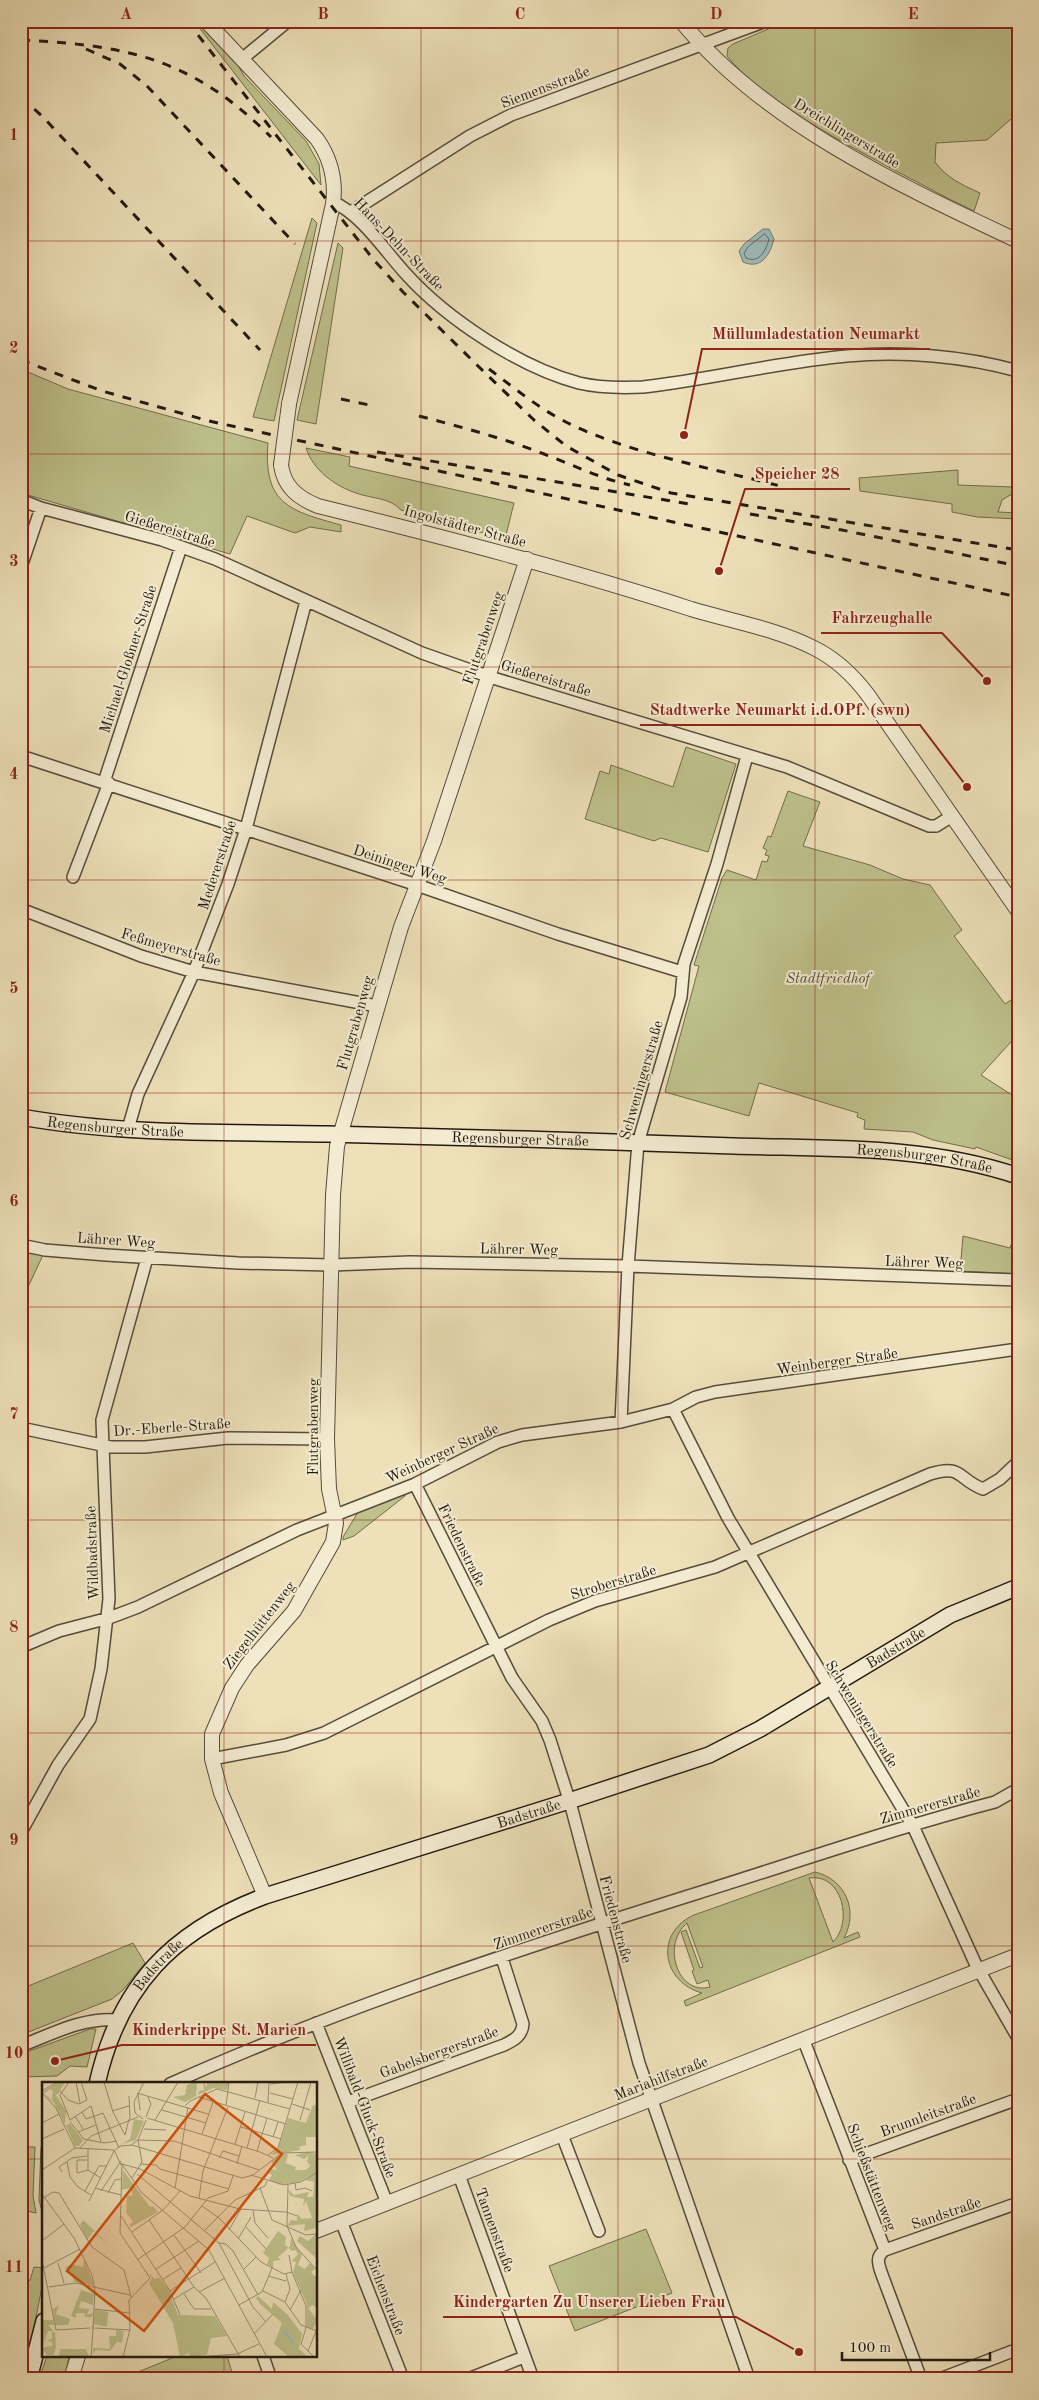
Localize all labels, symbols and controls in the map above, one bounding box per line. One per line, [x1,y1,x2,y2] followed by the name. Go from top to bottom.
[120,7,132,23] text: A
[317,7,329,23] text: B
[515,7,525,23] text: C
[710,7,722,23] text: D
[907,7,919,23] text: E
[499,65,592,112] street label: Siemensstraße
[791,97,902,172] street label: Dreichlingerstraße
[9,128,19,144] text: 1
[350,196,446,294] street label: Hans-Dehn-Straße
[702,318,930,349] callout: Müllumladestation Neumarkt
[712,327,920,343] text: Müllumladestation Neumarkt
[9,341,19,357] text: 2
[745,458,850,489] callout: Speicher 28
[755,467,839,483] text: Speicher 28
[402,504,527,551] street label: Ingolstädter Straße
[123,510,217,551] street label: Gießereistraße
[9,554,19,570] text: 3
[98,583,161,735] street label: Michael-Gloßner-Straße
[461,590,507,687] street label: Flutgrabenweg
[821,602,942,633] callout: Fahrzeughalle
[831,611,933,627] text: Fahrzeughalle
[499,659,593,700] street label: Gießereistraße
[640,694,920,725] callout: Stadtwerke Neumarkt i.d.OPf. (swn)
[650,702,910,719] text: Stadtwerke Neumarkt i.d.OPf. (swn)
[9,767,19,783] text: 4
[197,819,240,912] street label: Medererstraße
[351,843,448,888] street label: Deininger Weg
[119,927,222,970] street label: Feßmeyerstraße
[786,972,873,987] park label: Stadtfriedhof
[336,974,377,1072] street label: Flutgrabenweg
[9,981,19,997] text: 5
[618,1019,667,1142] street label: Schweningerstraße
[46,1115,184,1141] street label: Regensburger Straße
[451,1131,589,1150] street label: Regensburger Straße
[856,1143,994,1177] street label: Regensburger Straße
[9,1194,19,1210] text: 6
[76,1231,156,1252] street label: Lährer Weg
[480,1242,558,1259] street label: Lährer Weg
[884,1255,963,1272] street label: Lährer Weg
[775,1347,899,1378] street label: Weinberger Straße
[307,1378,322,1476] street label: Flutgrabenweg
[9,1407,19,1423] text: 7
[113,1417,232,1440] street label: Dr.-Eberle-Straße
[384,1422,501,1487] street label: Weinberger Straße
[434,1502,487,1590] street label: Friedenstraße
[84,1505,103,1600] street label: Wildbadstraße
[569,1563,658,1604] street label: Stroberstraße
[221,1579,299,1673] street label: Ziegelhüttenweg
[9,1620,19,1636] text: 8
[864,1626,929,1672] street label: Badstraße
[822,1659,900,1771] street label: Schweningerstraße
[878,1785,982,1828] street label: Zimmererstraße
[496,1798,563,1832] street label: Badstraße
[9,1833,19,1849] text: 9
[596,1874,633,1965] street label: Friedenstraße
[492,1905,595,1953] street label: Zimmererstraße
[131,1937,187,1995] street label: Badstraße
[122,2014,316,2045] callout: Kinderkrippe St. Marien
[132,2023,306,2039] text: Kinderkrippe St. Marien
[378,2025,501,2082] street label: Gabelsbergerstraße
[330,2035,397,2180] street label: Willibald-Gluck-Straße
[5,2046,23,2062] text: 10
[613,2055,710,2104] street label: Mariahilfstraße
[42,2082,318,2358] inset map
[878,2092,979,2141] street label: Brunnleitstraße
[843,2122,898,2233] street label: Schießstättenweg
[471,2186,516,2275] street label: Tannenstraße
[910,2195,983,2233] street label: Sandstraße
[363,2254,407,2338] street label: Eichenstraße
[5,2260,23,2276] text: 11
[443,2286,736,2317] callout: Kindergarten Zu Unserer Lieben Frau
[453,2295,725,2311] text: Kindergarten Zu Unserer Lieben Frau
[842,2330,989,2362] scale bar
[849,2341,891,2356] text: 100 m

